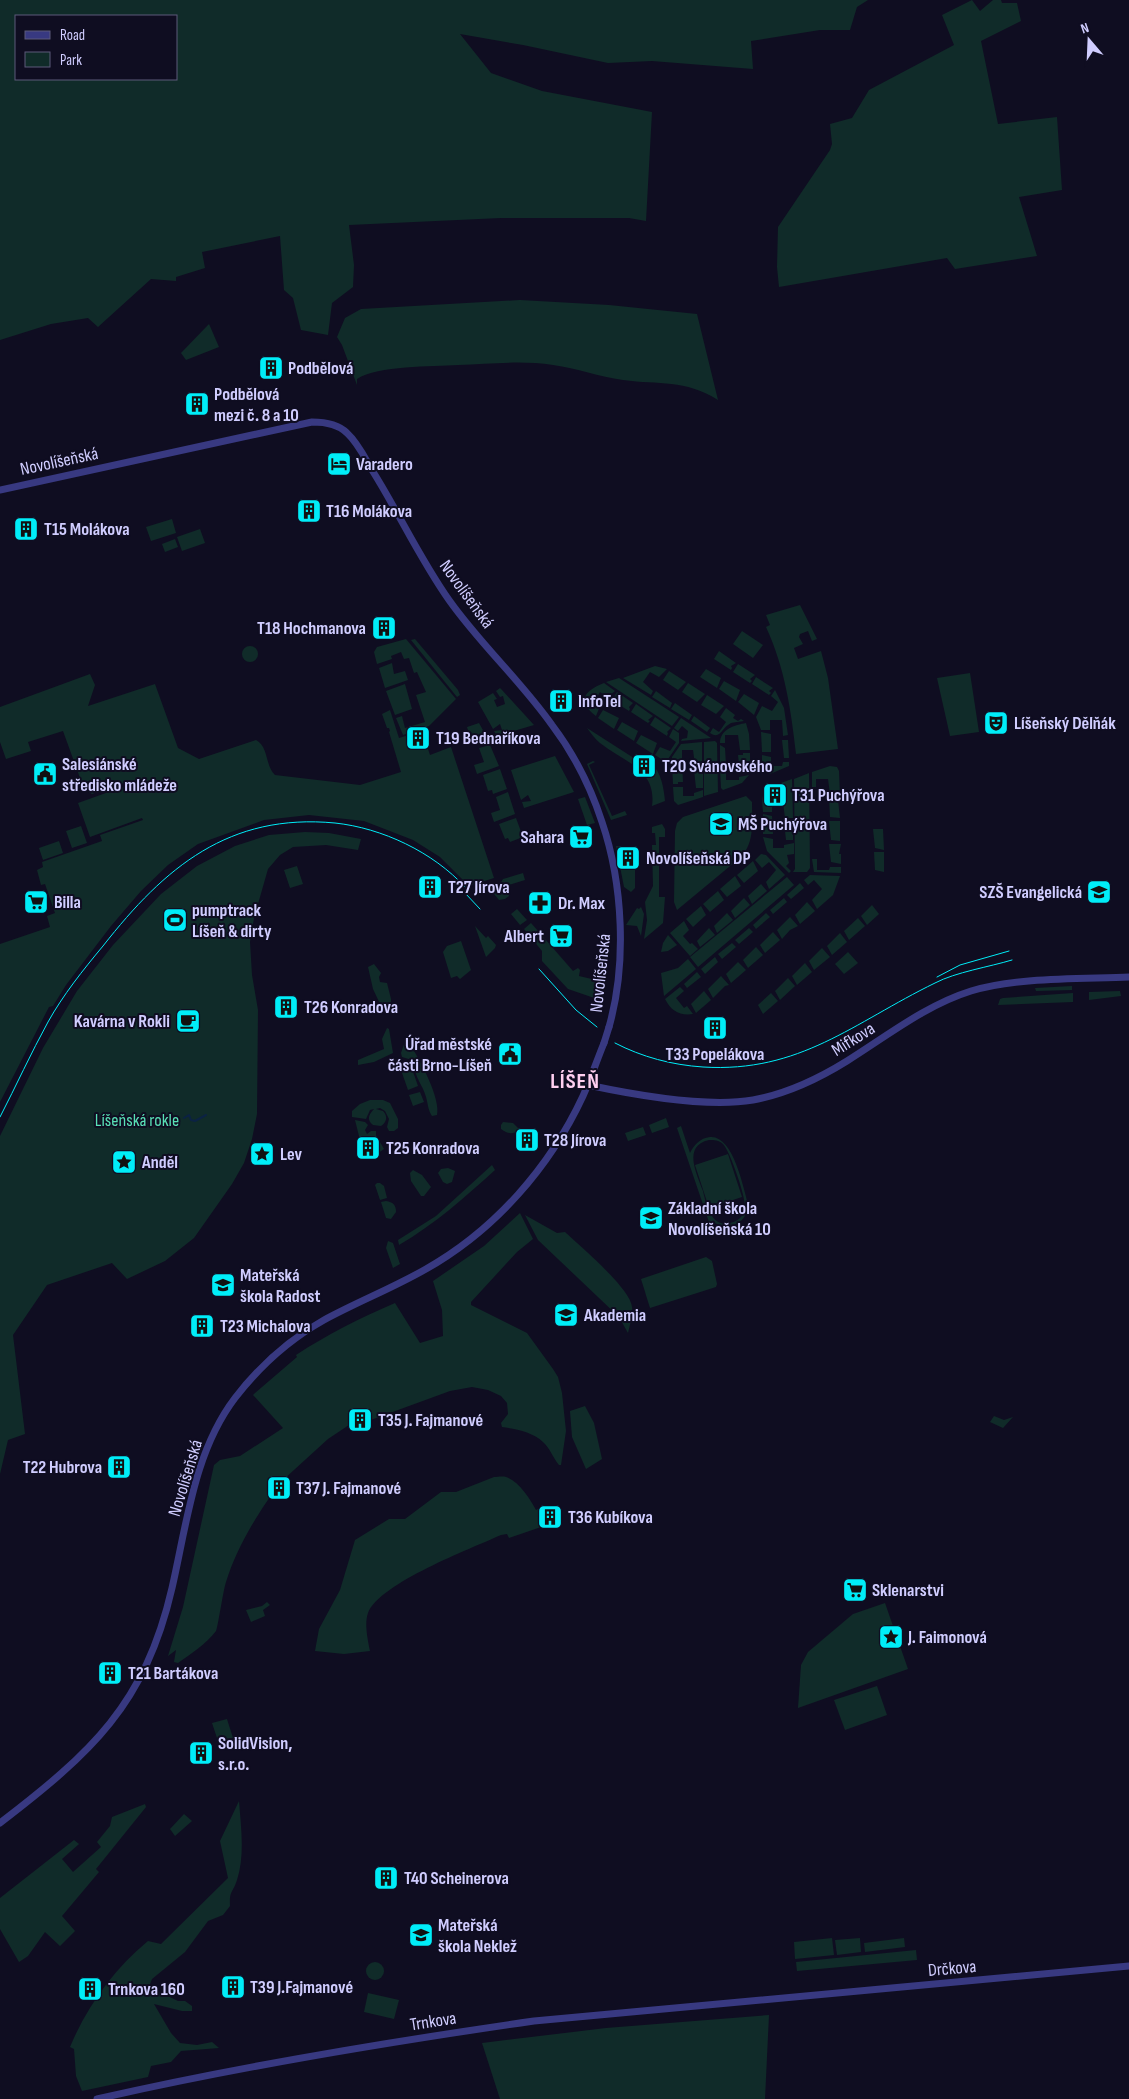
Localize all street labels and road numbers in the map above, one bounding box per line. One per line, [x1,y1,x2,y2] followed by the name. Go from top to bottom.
[18,443,100,480] street label: Novolíšeňská
[435,556,498,633] street label: Novolíšeňská
[586,933,615,1014] street label: Novolíšeňská
[828,1018,879,1061] street label: Mifkova
[164,1437,207,1519] street label: Novolíšeňská
[927,1956,977,1981] street label: Drčkova
[409,2007,458,2035] street label: Trnkova

